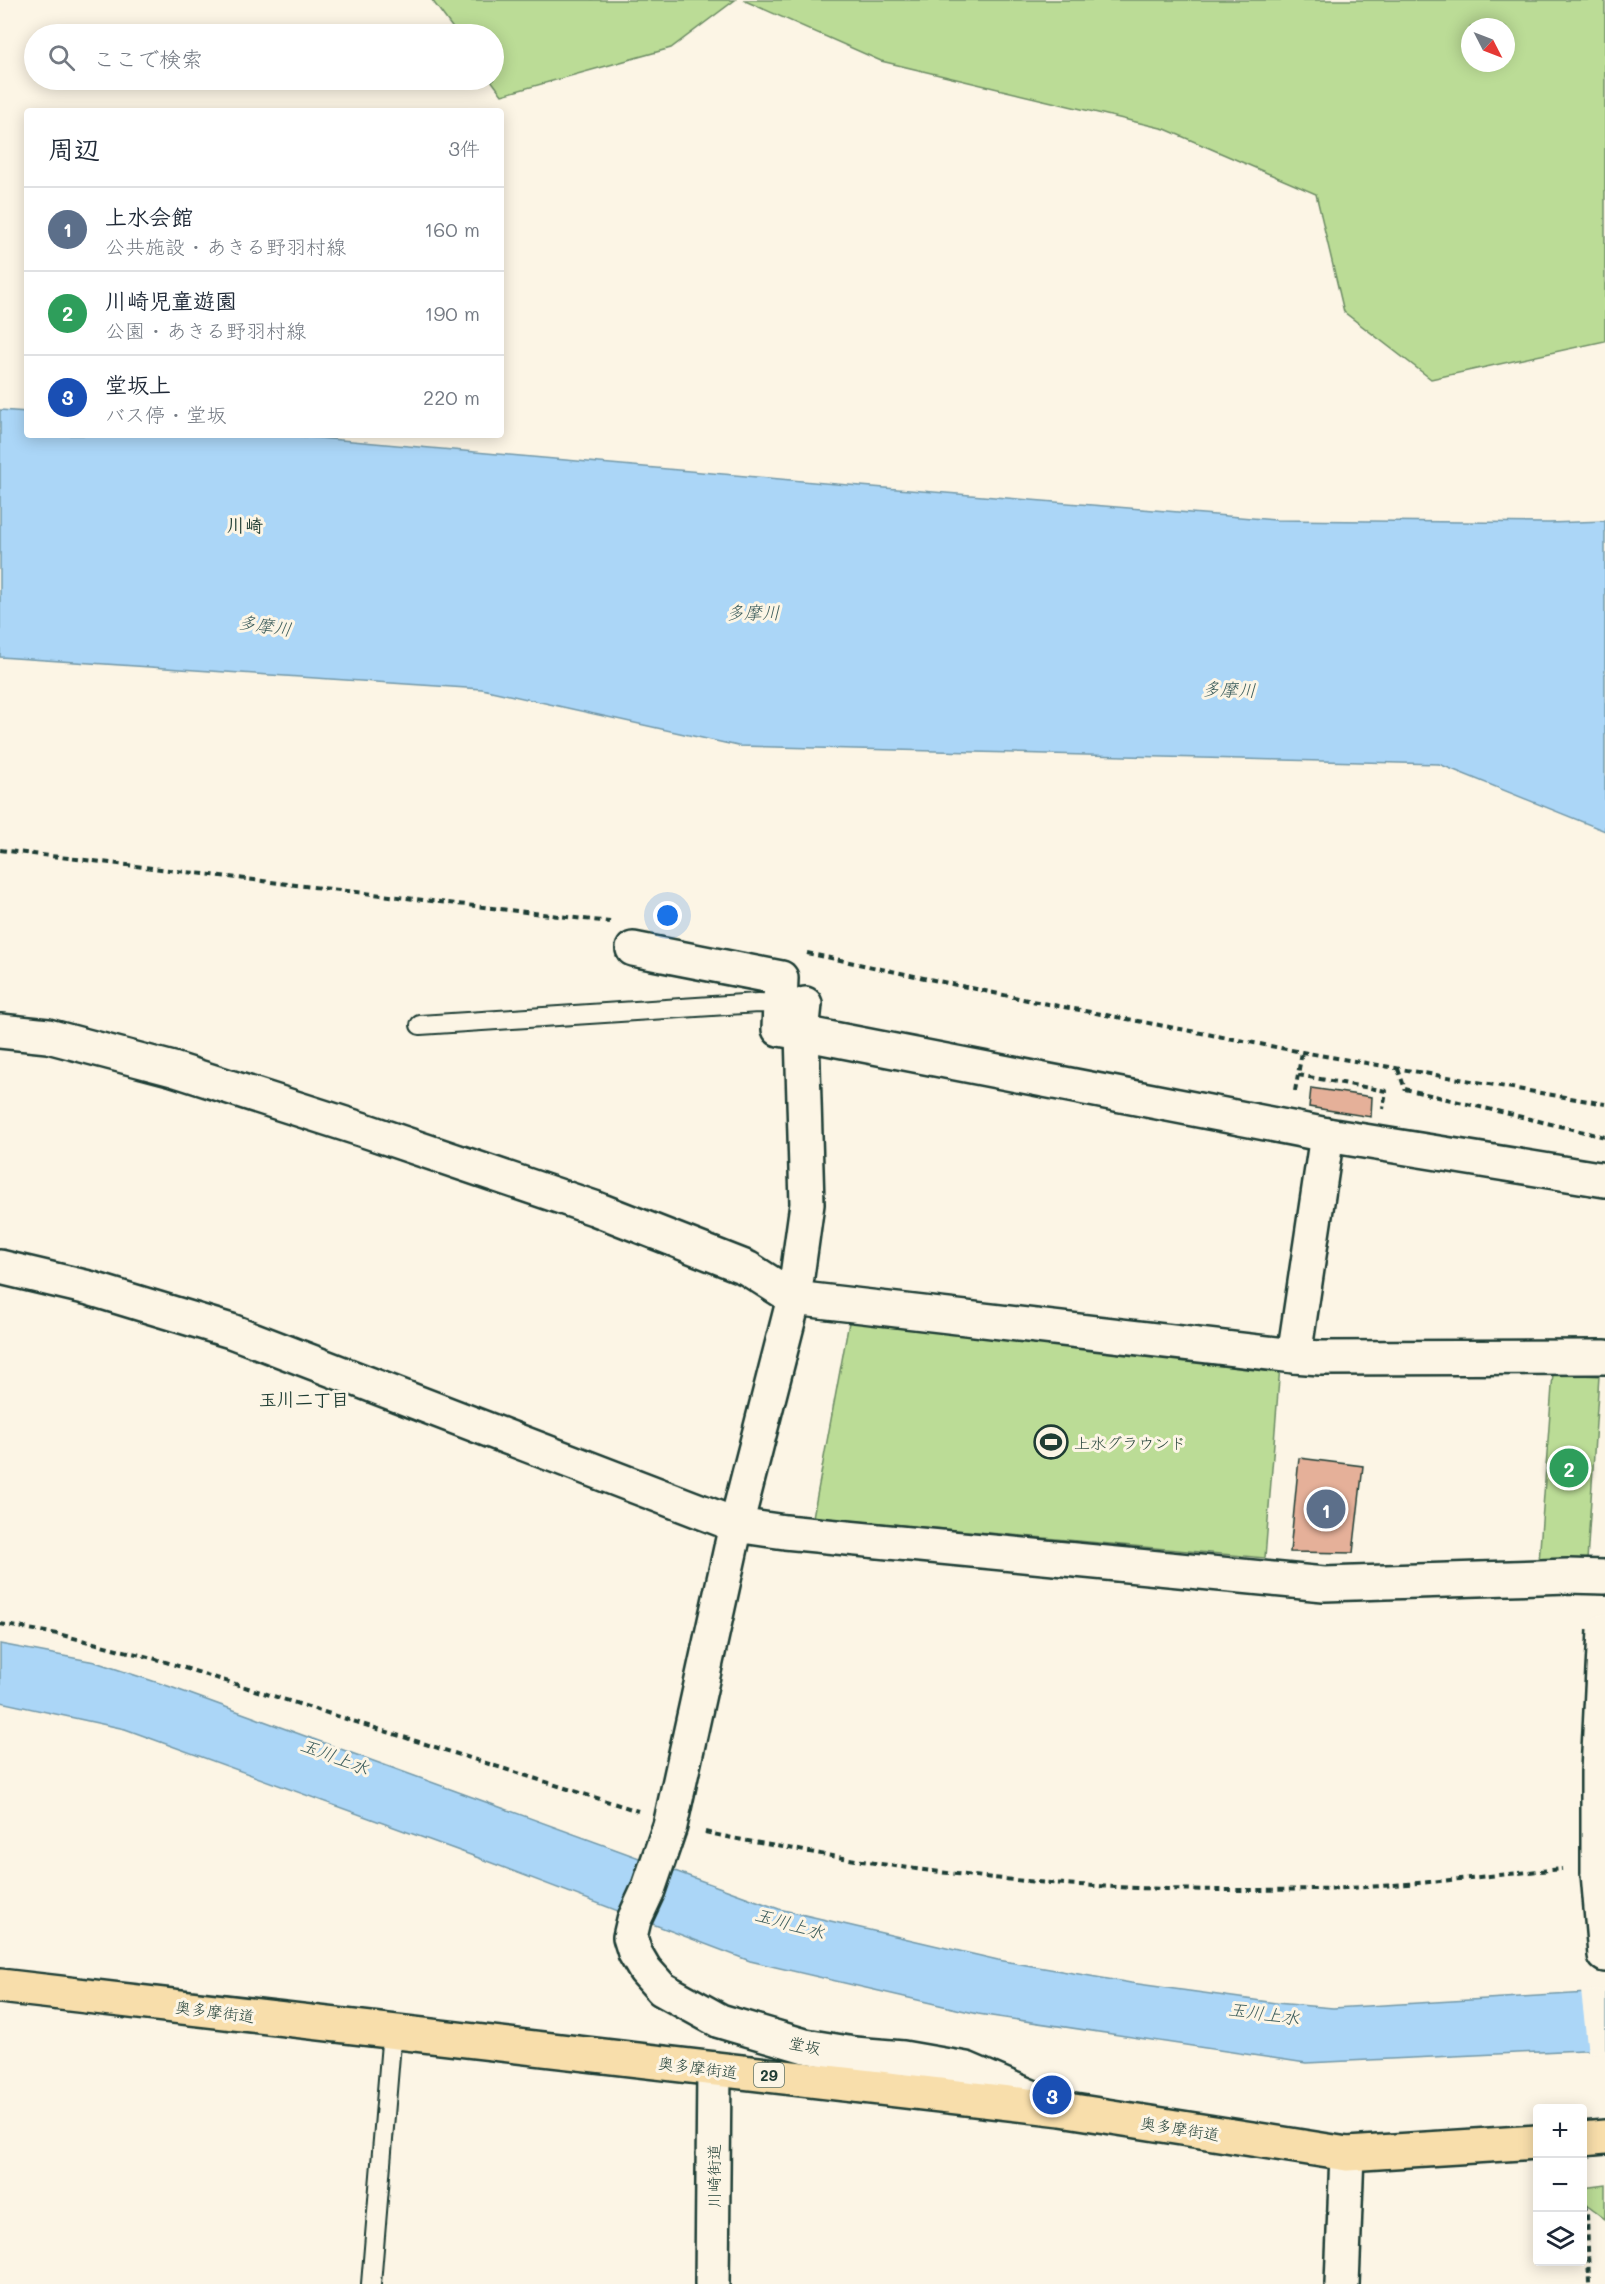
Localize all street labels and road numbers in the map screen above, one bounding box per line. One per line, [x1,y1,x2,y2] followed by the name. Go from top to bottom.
[174,1996,256,2026] street label: 奥多摩街道
[787,2031,823,2059] street label: 堂坂
[657,2052,739,2082] street label: 奥多摩街道
[754,2063,784,2087] road number: 29
[1139,2111,1221,2145] street label: 奥多摩街道
[703,2144,724,2208] street label: 川崎街道

